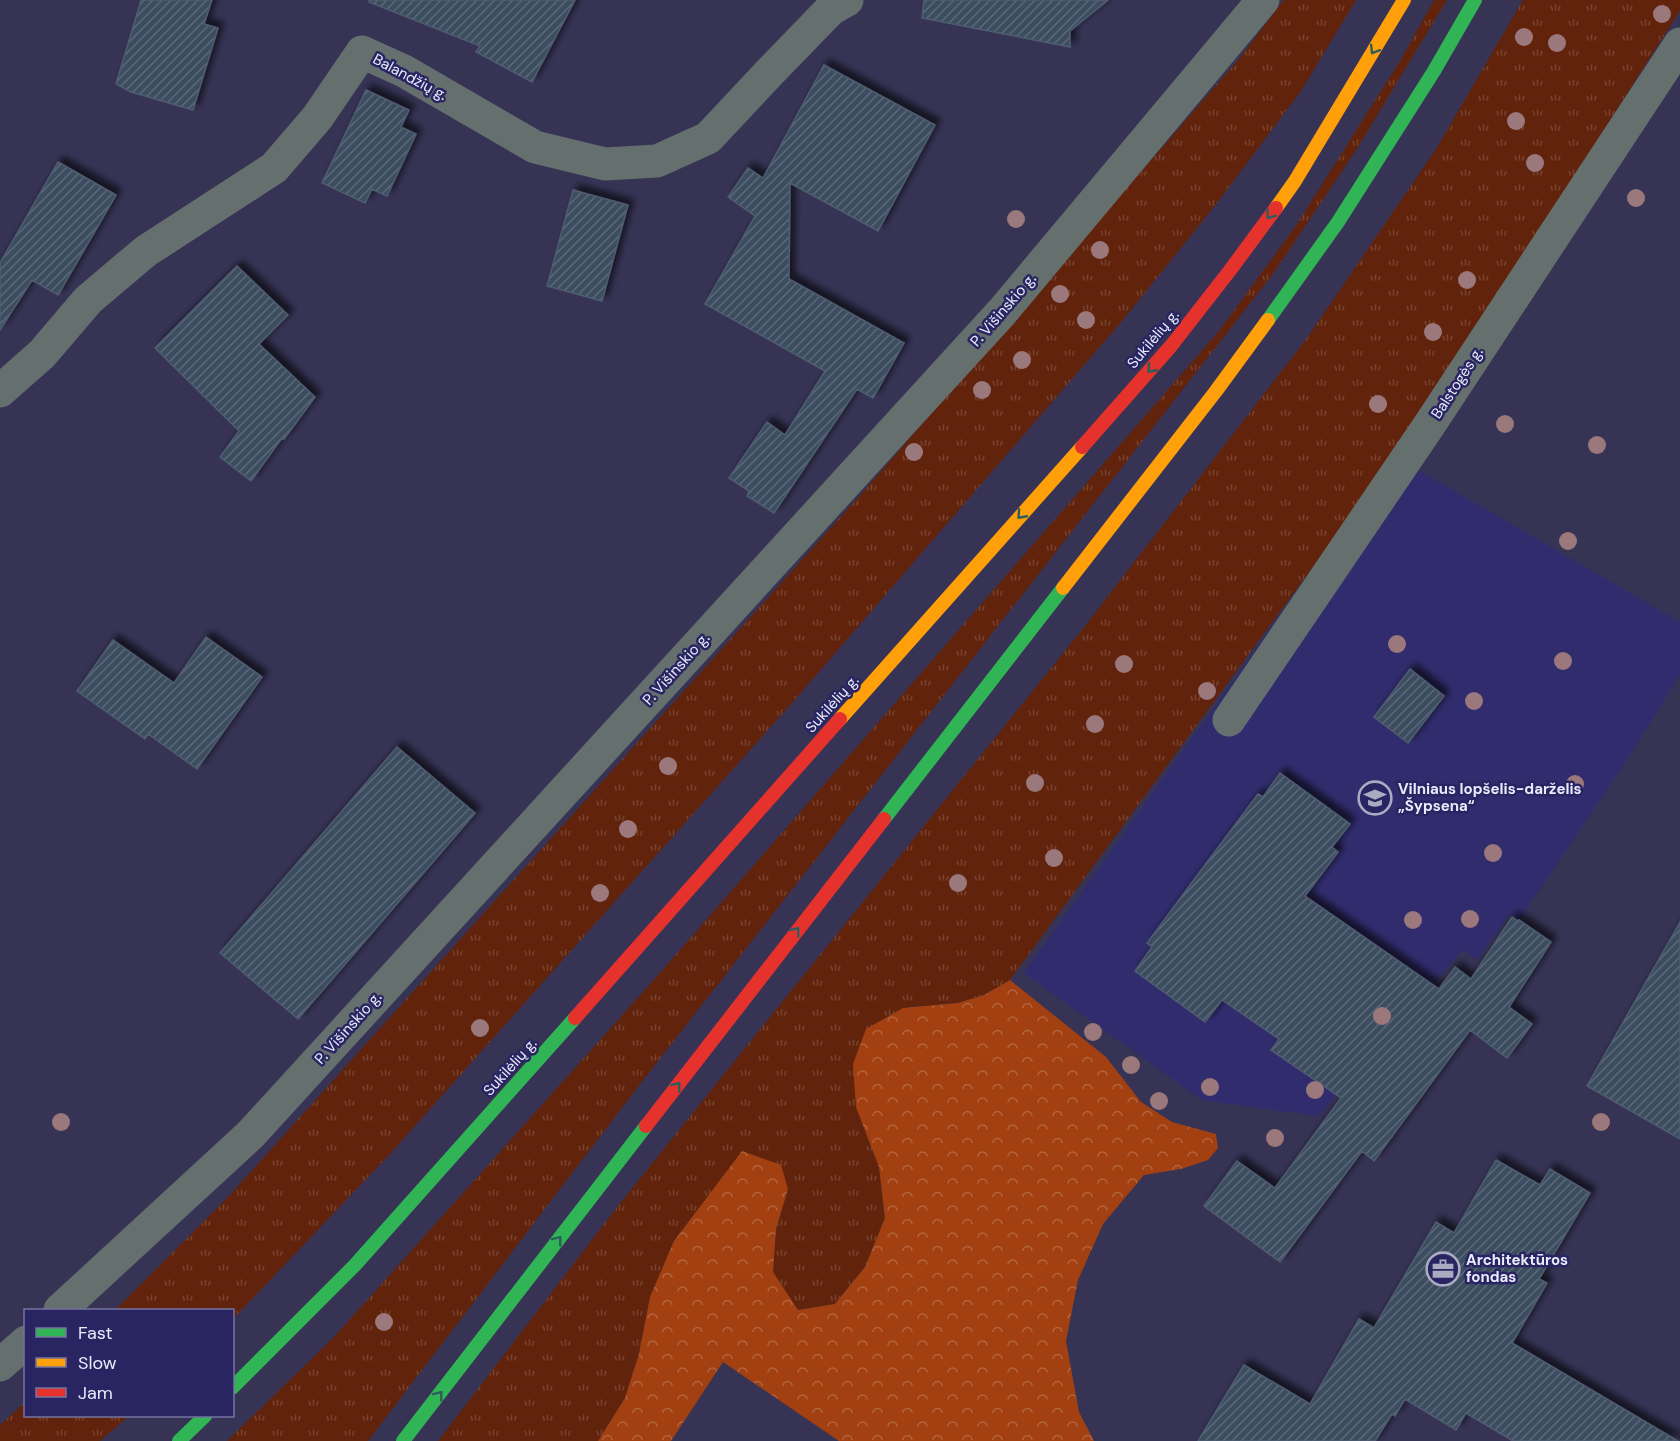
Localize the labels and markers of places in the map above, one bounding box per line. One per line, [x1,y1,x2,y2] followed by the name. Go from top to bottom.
[1398,779,1582,816] place label: Vilniaus lopšelis-darželis „Šypsena“
[1357,780,1393,816] school or university icon: Vilniaus lopšelis-darželis „Šypsena“
[1466,1250,1568,1287] place label: Architektūros fondas
[1425,1251,1461,1287] office icon: Architektūros fondas

